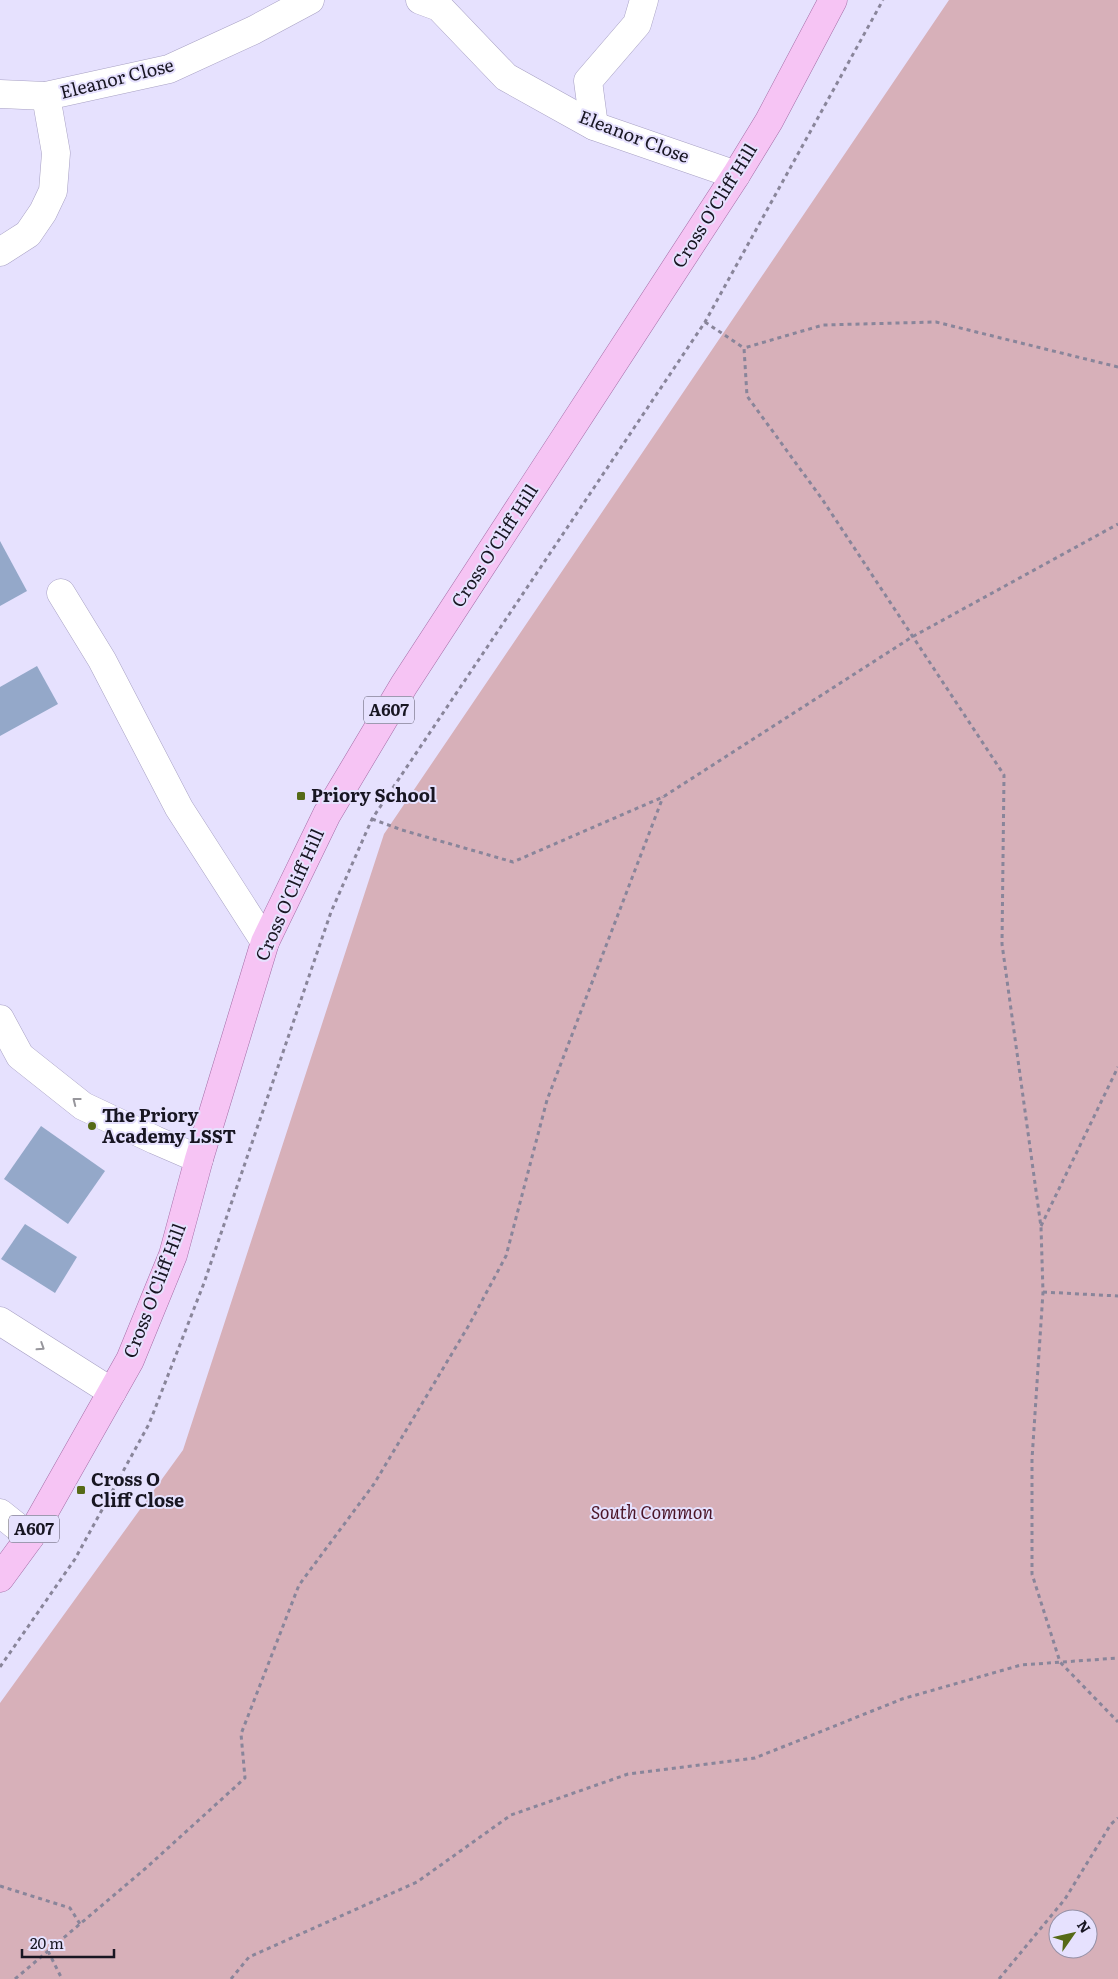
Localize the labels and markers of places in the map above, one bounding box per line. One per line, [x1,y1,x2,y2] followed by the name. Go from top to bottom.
[311,781,437,808] place label: Priory School
[295,790,307,802] marker: Priory School
[102,1101,236,1149] place label: The Priory Academy LSST
[86,1120,98,1132] marker: The Priory Academy LSST
[91,1465,184,1513] place label: Cross O Cliff Close
[75,1484,87,1496] marker: Cross O Cliff Close

